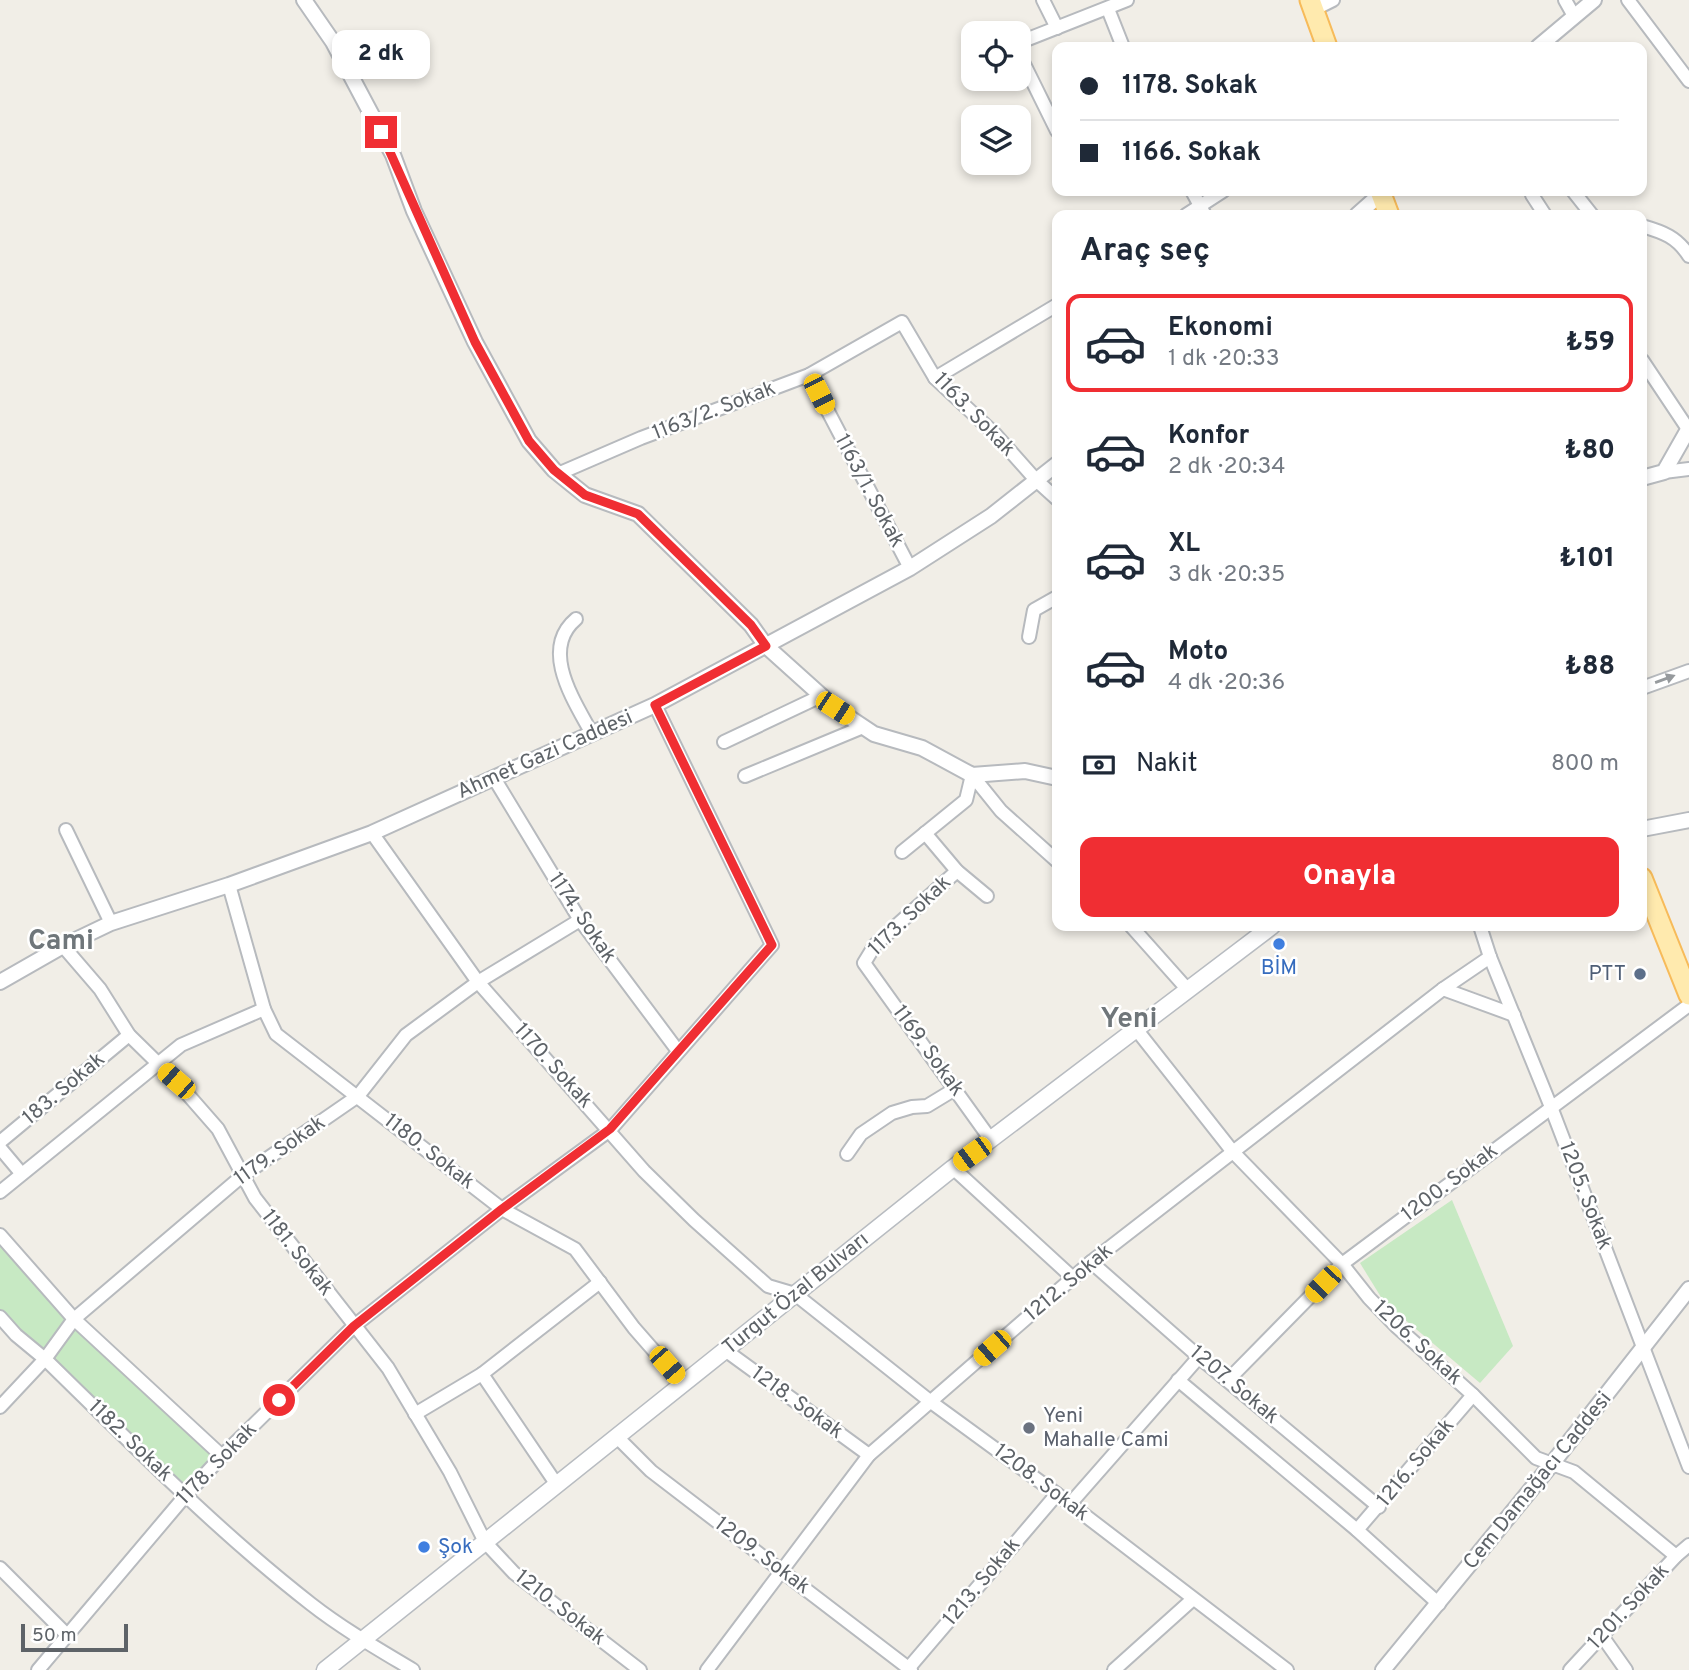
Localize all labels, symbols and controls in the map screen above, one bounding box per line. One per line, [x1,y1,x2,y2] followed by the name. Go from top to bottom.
[961,21,1031,175] map controls
[961,21,1031,91] button: locate
[332,31,430,80] callout: 2 dk
[358,40,404,69] text: 2 dk
[1122,70,1258,103] text: 1178. Sokak
[961,105,1031,175] button: layers
[365,116,397,148] route end
[1122,137,1261,170] text: 1166. Sokak
[1080,232,1210,272] text: Araç seç
[1084,312,1147,375] icon: car
[1168,312,1273,345] text: Ekonomi
[1566,327,1615,360] text: ₺59
[1168,345,1280,374] text: 1 dk · 20:33
[927,367,1021,463] street label: 1163. Sokak
[801,371,838,417] car
[649,375,779,447] street label: 1163/2. Sokak
[1084,420,1147,483] icon: car
[1168,420,1249,453] text: Konfor
[828,430,910,552] street label: 1163/1. Sokak
[1564,435,1615,468] text: ₺80
[1168,453,1286,482] text: 2 dk · 20:34
[1084,528,1147,591] icon: car
[1168,528,1200,561] text: XL
[1559,543,1615,576] text: ₺101
[1168,561,1285,590] text: 3 dk · 20:35
[1084,636,1147,699] icon: car
[1168,636,1228,669] text: Moto
[1565,651,1615,684] text: ₺88
[1168,669,1285,698] text: 4 dk · 20:36
[1655,674,1676,685] one-way arrow
[812,688,859,728] car
[453,704,637,806] street label: Ahmet Gazi Caddesi
[1080,746,1118,784] icon: cash
[1136,748,1198,781] text: Nakit
[1551,750,1619,779] text: 800 m
[1080,837,1619,917] button: Onayla
[542,867,622,969] street label: 1174. Sokak
[863,870,957,962] street label: 1173. Sokak
[28,924,94,960] district label: Cami
[1271,936,1287,952] marker: BİM
[1261,955,1297,982] place label: BİM
[1588,961,1626,988] place label: PTT
[1632,966,1648,982] marker: PTT
[886,1000,970,1102] street label: 1169. Sokak
[1101,1002,1157,1038] district label: Yeni
[508,1018,598,1114] street label: 1170. Sokak
[17,1047,111,1131] street label: 183. Sokak
[154,1059,199,1103] car
[378,1108,480,1196] street label: 1180. Sokak
[229,1110,331,1192] street label: 1179. Sokak
[949,1133,996,1175] car
[1396,1138,1504,1228] street label: 1200. Sokak
[1552,1138,1618,1254] street label: 1205. Sokak
[255,1204,339,1302] street label: 1181. Sokak
[717,1227,875,1361] street label: Turgut Özal Bulvarı
[1019,1238,1119,1328] street label: 1212. Sokak
[1301,1262,1346,1306] car
[1366,1295,1468,1391] street label: 1206. Sokak
[970,1326,1015,1370] car
[1184,1340,1284,1430] street label: 1207. Sokak
[646,1342,689,1388] car
[746,1360,848,1446] street label: 1218. Sokak
[263,1384,295,1416] route start
[1458,1386,1618,1576] street label: Cem Damağacı Caddesi
[82,1394,178,1488] street label: 1182. Sokak
[1043,1403,1169,1454] place label: Yeni Mahalle Cami
[1371,1413,1461,1513] street label: 1216. Sokak
[171,1417,263,1511] street label: 1178. Sokak
[1021,1420,1037,1436] marker: Yeni Mahalle Cami
[988,1438,1094,1528] street label: 1208. Sokak
[709,1511,815,1601] street label: 1209. Sokak
[937,1532,1027,1632] street label: 1213. Sokak
[438,1534,473,1561] place label: Şok
[416,1539,432,1555] marker: Şok
[1582,1558,1676,1656] street label: 1201. Sokak
[509,1564,611,1652] street label: 1210. Sokak
[21,1621,128,1653] scale bar
[32,1624,77,1648] text: 50 m

